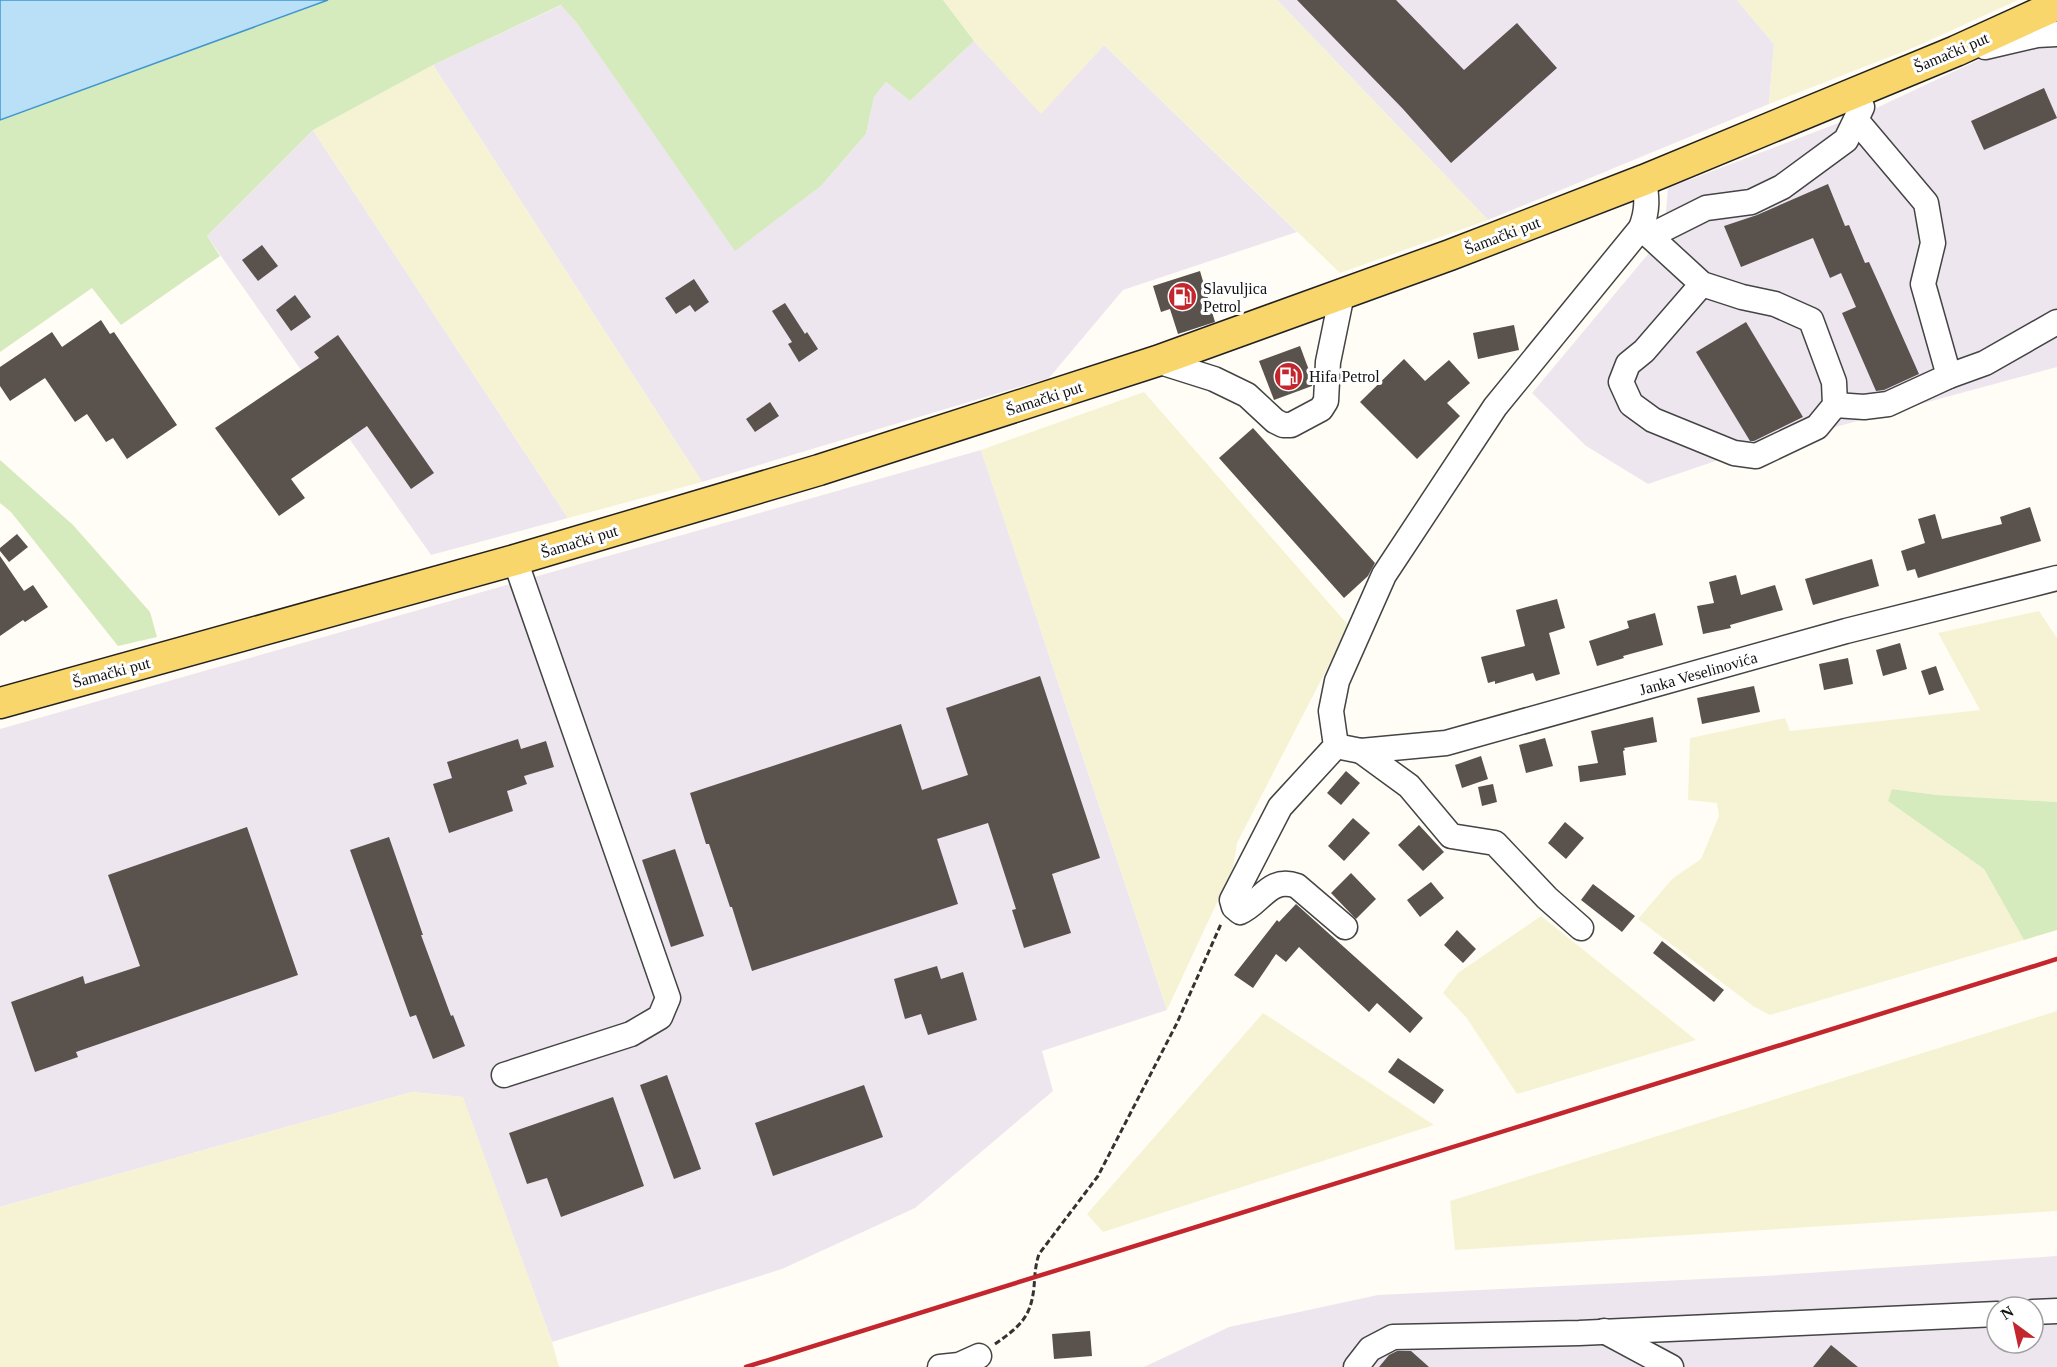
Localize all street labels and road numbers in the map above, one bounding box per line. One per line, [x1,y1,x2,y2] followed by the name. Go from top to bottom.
[1911,28,1992,77] street label: Šamački put
[1462,212,1543,259] street label: Šamački put
[1003,377,1085,420] street label: Šamački put
[538,521,620,562] street label: Šamački put
[1637,649,1759,698] street label: Janka Veselinovića
[70,653,153,692] street label: Šamački put

